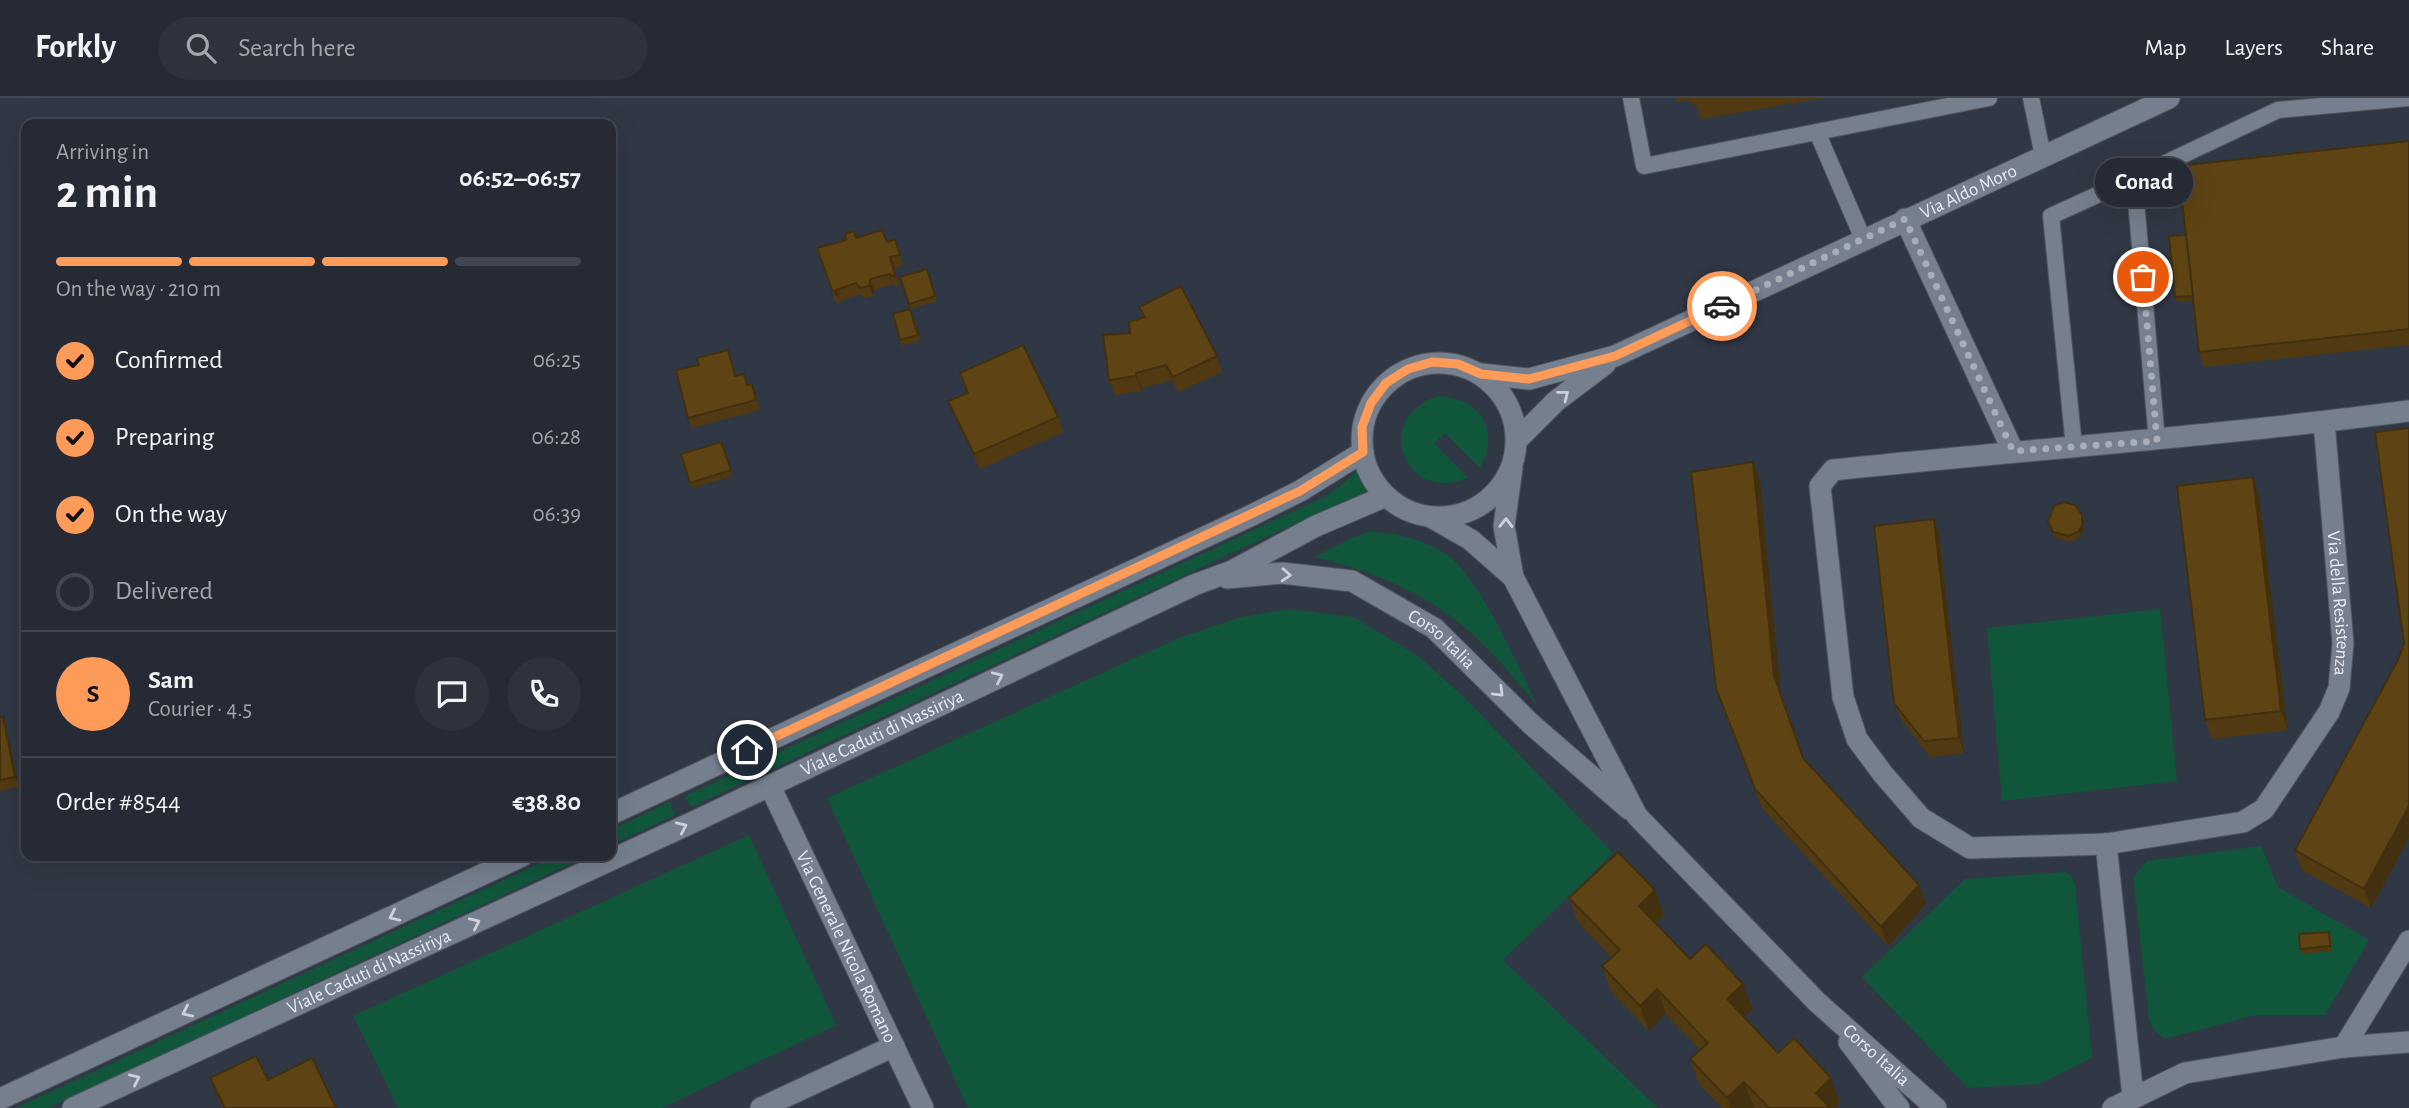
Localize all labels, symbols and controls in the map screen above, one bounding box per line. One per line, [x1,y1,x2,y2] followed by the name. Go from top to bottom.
[158,17,648,80] search box
[182,29,220,67] icon: search
[35,31,116,64] text: Forkly
[238,35,356,61] text: Search here
[2144,36,2186,60] text: Map
[2224,36,2283,60] text: Layers
[2321,36,2374,60] text: Share
[56,141,149,164] text: Arriving in
[2094,158,2192,207] callout: Conad
[1917,161,2020,222] street label: Via Aldo Moro
[459,165,581,191] text: 06:52–06:57
[56,170,158,216] text: 2 min
[2115,171,2173,194] text: Conad
[2113,247,2173,307] pin
[2124,258,2162,296] icon: bag
[1687,271,1757,341] courier
[56,278,221,301] text: On the way · 210 m
[1703,287,1741,325] icon: car
[56,342,94,380] icon: check
[115,347,223,373] text: Confirmed
[533,349,581,372] text: 06:25
[1556,391,1568,404] one-way arrow
[56,419,94,457] icon: check
[115,424,214,450] text: Preparing
[531,426,581,449] text: 06:28
[56,496,94,534] icon: check
[115,501,227,527] text: On the way
[532,503,581,526] text: 06:39
[1498,517,1514,528] one-way arrow
[2324,530,2353,677] street label: Via della Resistenza
[1281,567,1292,582] one-way arrow
[115,578,213,604] text: Delivered
[1405,606,1479,673] street label: Corso Italia
[415,657,489,731] button: chat
[507,657,581,731] button: phone
[148,667,194,693] text: Sam
[991,672,1003,686] one-way arrow
[87,681,99,707] text: S
[1491,684,1504,697] one-way arrow
[798,686,967,779] street label: Viale Caduti di Nassiriya
[148,698,252,721] text: Courier · 4.5
[717,720,777,780] pin
[728,731,766,769] icon: home
[56,789,181,815] text: Order #8544
[513,789,581,815] text: €38.80
[675,822,687,836] one-way arrow
[793,848,900,1046] street label: Via Generale Nicola Romano
[388,908,401,922] one-way arrow
[468,917,481,931] one-way arrow
[284,926,454,1017] street label: Viale Caduti di Nassiriya
[182,1004,195,1018] one-way arrow
[1839,1021,1914,1089] street label: Corso Italia
[128,1074,141,1088] one-way arrow

